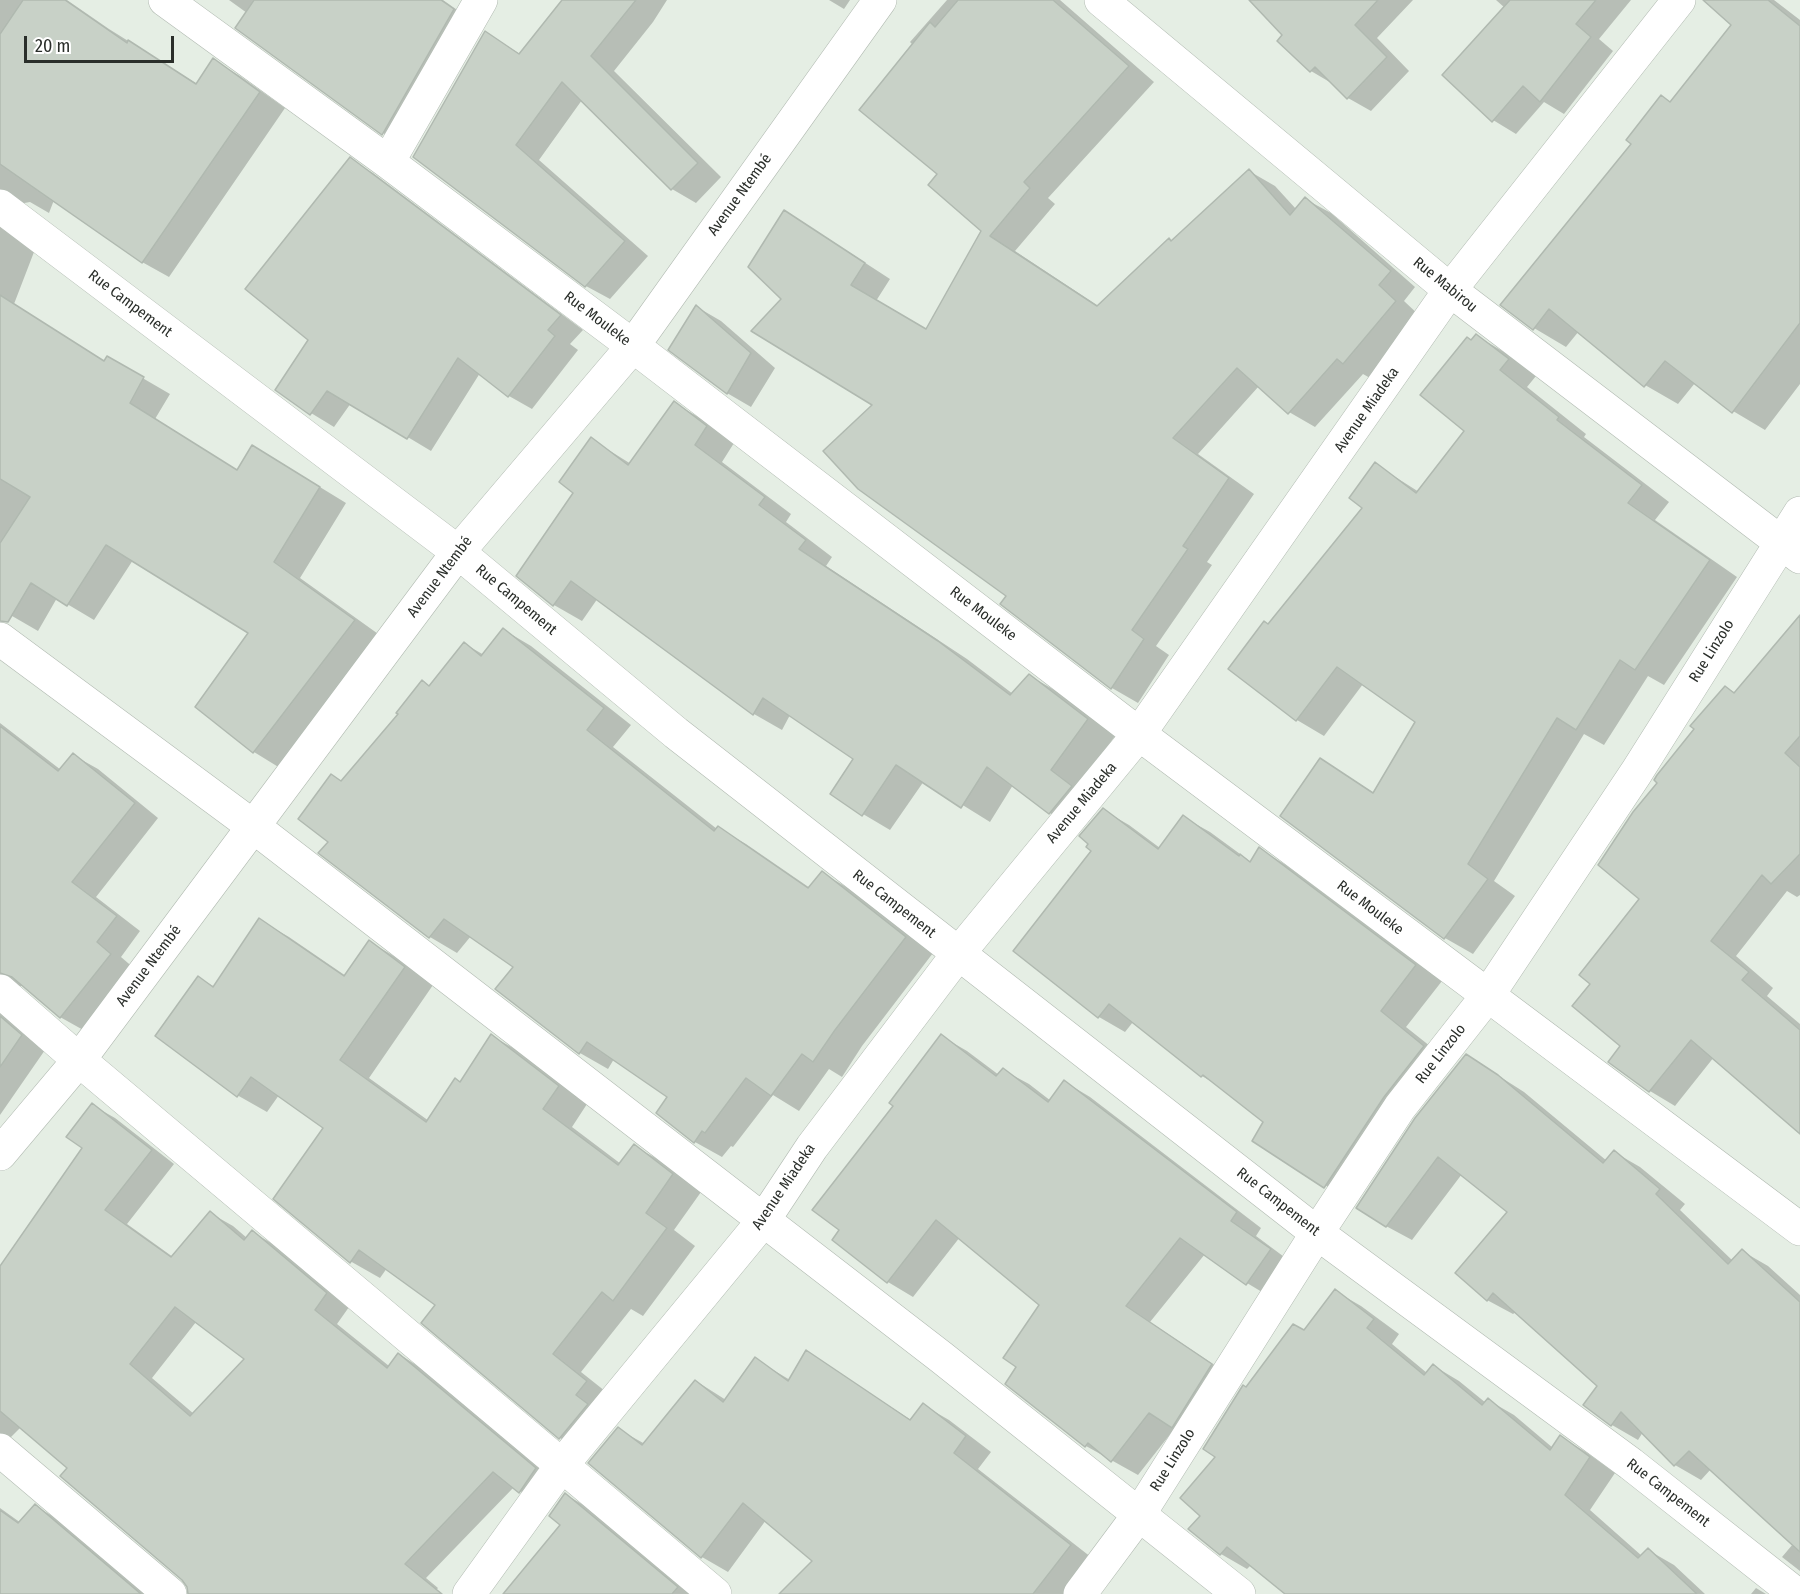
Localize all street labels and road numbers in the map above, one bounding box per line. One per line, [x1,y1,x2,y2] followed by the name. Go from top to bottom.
[704,151,776,239] street label: Avenue Ntembé
[1409,254,1481,316] street label: Rue Mabirou
[84,267,176,341] street label: Rue Campement
[560,288,634,350] street label: Rue Mouleke
[1331,364,1403,456] street label: Avenue Miadeka
[404,533,476,621] street label: Avenue Ntembé
[472,561,560,639] street label: Rue Campement
[946,583,1020,645] street label: Rue Mouleke
[1686,616,1738,686] street label: Rue Linzolo
[1043,759,1121,847] street label: Avenue Miadeka
[849,866,939,942] street label: Rue Campement
[1333,877,1407,939] street label: Rue Mouleke
[113,922,185,1010] street label: Avenue Ntembé
[1412,1021,1470,1087] street label: Rue Linzolo
[749,1141,819,1233] street label: Avenue Miadeka
[1233,1164,1323,1240] street label: Rue Campement
[1147,1425,1199,1495] street label: Rue Linzolo
[1623,1455,1713,1531] street label: Rue Campement

